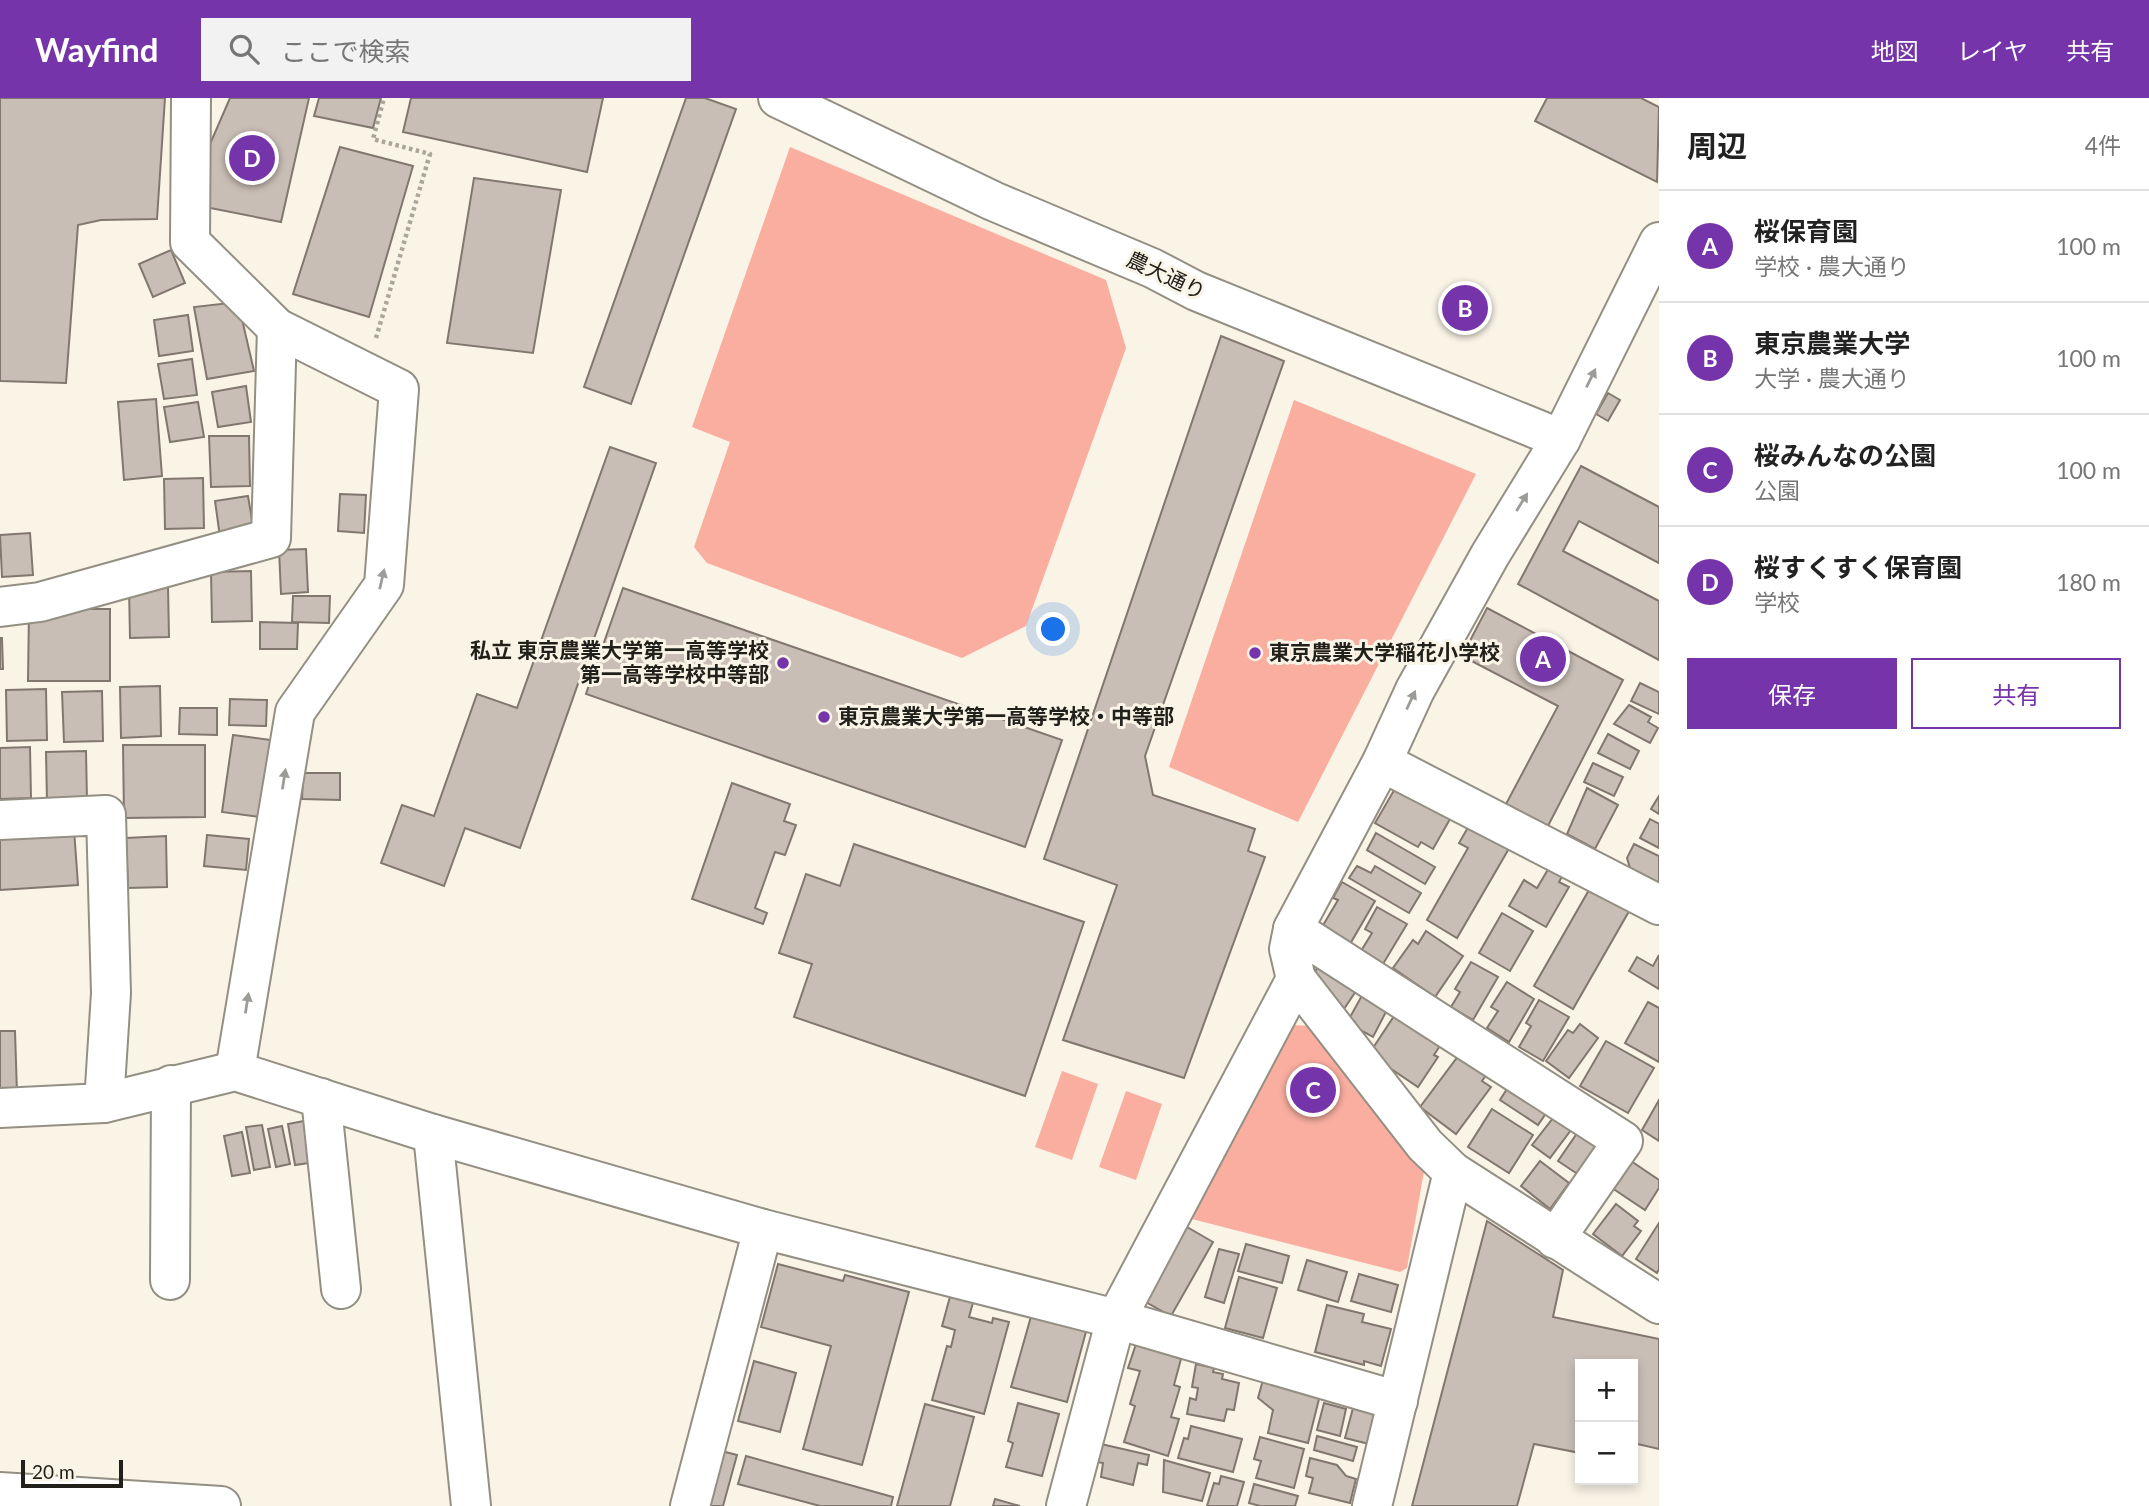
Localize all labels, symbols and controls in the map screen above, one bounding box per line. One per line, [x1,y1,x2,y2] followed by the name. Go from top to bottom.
[201,18,691,81] search box
[35,29,159,69] text: Wayfind
[225,30,263,68] icon: search
[281,35,411,67] text: ここで検索
[1871,36,1919,65] text: 地図
[1957,36,2028,65] text: レイヤ
[2066,36,2114,65] text: 共有
[1687,127,1747,163] text: 周辺
[2085,131,2121,159] text: 4件
[229,132,275,184] pin: D
[1754,215,1858,247] text: 桜保育園
[1702,232,1718,260] text: A
[2056,232,2121,260] text: 100 m
[1123,246,1210,304] street label: 農大通り
[1754,252,1910,280] text: 学校 · 農大通り
[1442,282,1488,334] pin: B
[1754,327,1910,359] text: 東京農業大学
[1702,344,1718,372] text: B
[2056,344,2121,372] text: 100 m
[1754,364,1910,392] text: 大学 · 農大通り
[1586,368,1597,388] one-way arrow
[1754,439,1936,471] text: 桜みんなの公園
[1702,456,1718,484] text: C
[2056,456,2121,484] text: 100 m
[1754,476,1800,504] text: 公園
[1516,493,1528,512] one-way arrow
[1754,551,1962,583] text: 桜すくすく保育園
[377,568,388,590] one-way arrow
[1701,568,1719,596] text: D
[2056,568,2121,596] text: 180 m
[1754,588,1800,616] text: 学校
[1036,612,1070,646] your location
[1520,633,1566,685] pin: A
[470,637,769,686] place label: 私立 東京農業大学第一高等学校 第一高等学校中等部
[1269,639,1500,664] place label: 東京農業大学稲花小学校
[1247,645,1263,661] marker: 東京農業大学稲花小学校
[775,655,791,671] marker: 私立 東京農業大学第一高等学校 第一高等学校中等部
[1687,658,1897,729] button: 保存
[1911,658,2121,729] button: 共有
[1405,690,1416,711] one-way arrow
[838,703,1174,728] place label: 東京農業大学第一高等学校・中等部
[816,709,832,725] marker: 東京農業大学第一高等学校・中等部
[279,768,290,790] one-way arrow
[242,992,253,1014] one-way arrow
[1290,1064,1336,1116] pin: C
[1575,1359,1638,1485] map controls
[1575,1359,1638,1422] button: +
[1575,1422,1638,1485] button: −
[21,1457,122,1489] scale bar
[32,1460,75,1483] text: 20 m

